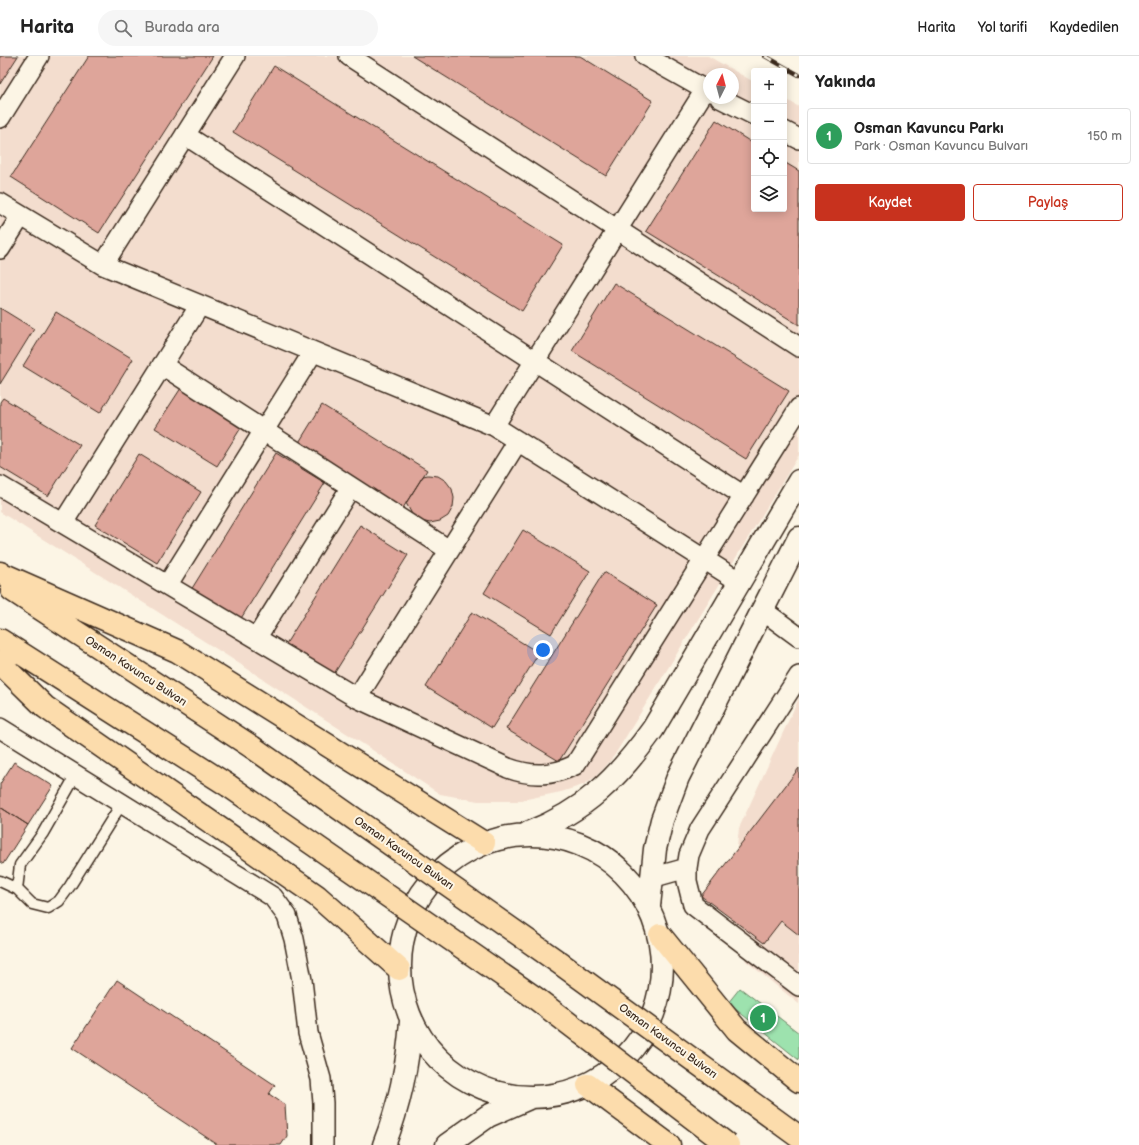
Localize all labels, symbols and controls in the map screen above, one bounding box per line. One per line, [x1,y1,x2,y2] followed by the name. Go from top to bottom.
[98,10,378,46] search box
[20,16,74,39] text: Harita
[112,17,134,39] icon: search
[144,18,220,37] text: Burada ara
[917,19,956,36] text: Harita
[978,19,1027,36] text: Yol tarifi
[1049,19,1119,36] text: Kaydedilen
[703,68,739,104] north arrow
[751,68,787,212] map controls
[751,68,787,104] button: +
[815,72,876,92] text: Yakında
[751,104,787,140] button: −
[854,119,1004,138] text: Osman Kavuncu Parkı
[826,128,832,144] text: 1
[1088,128,1122,144] text: 150 m
[854,138,1028,154] text: Park · Osman Kavuncu Bulvarı
[751,140,787,176] button: locate
[751,176,787,212] button: layers
[815,184,965,221] button: Kaydet
[973,184,1123,221] button: Paylaş
[83,633,189,709] street label: Osman Kavuncu Bulvarı
[533,640,553,660] your location
[352,814,456,892] street label: Osman Kavuncu Bulvarı
[616,1001,720,1081] street label: Osman Kavuncu Bulvarı
[750,1003,776,1033] pin: 1

